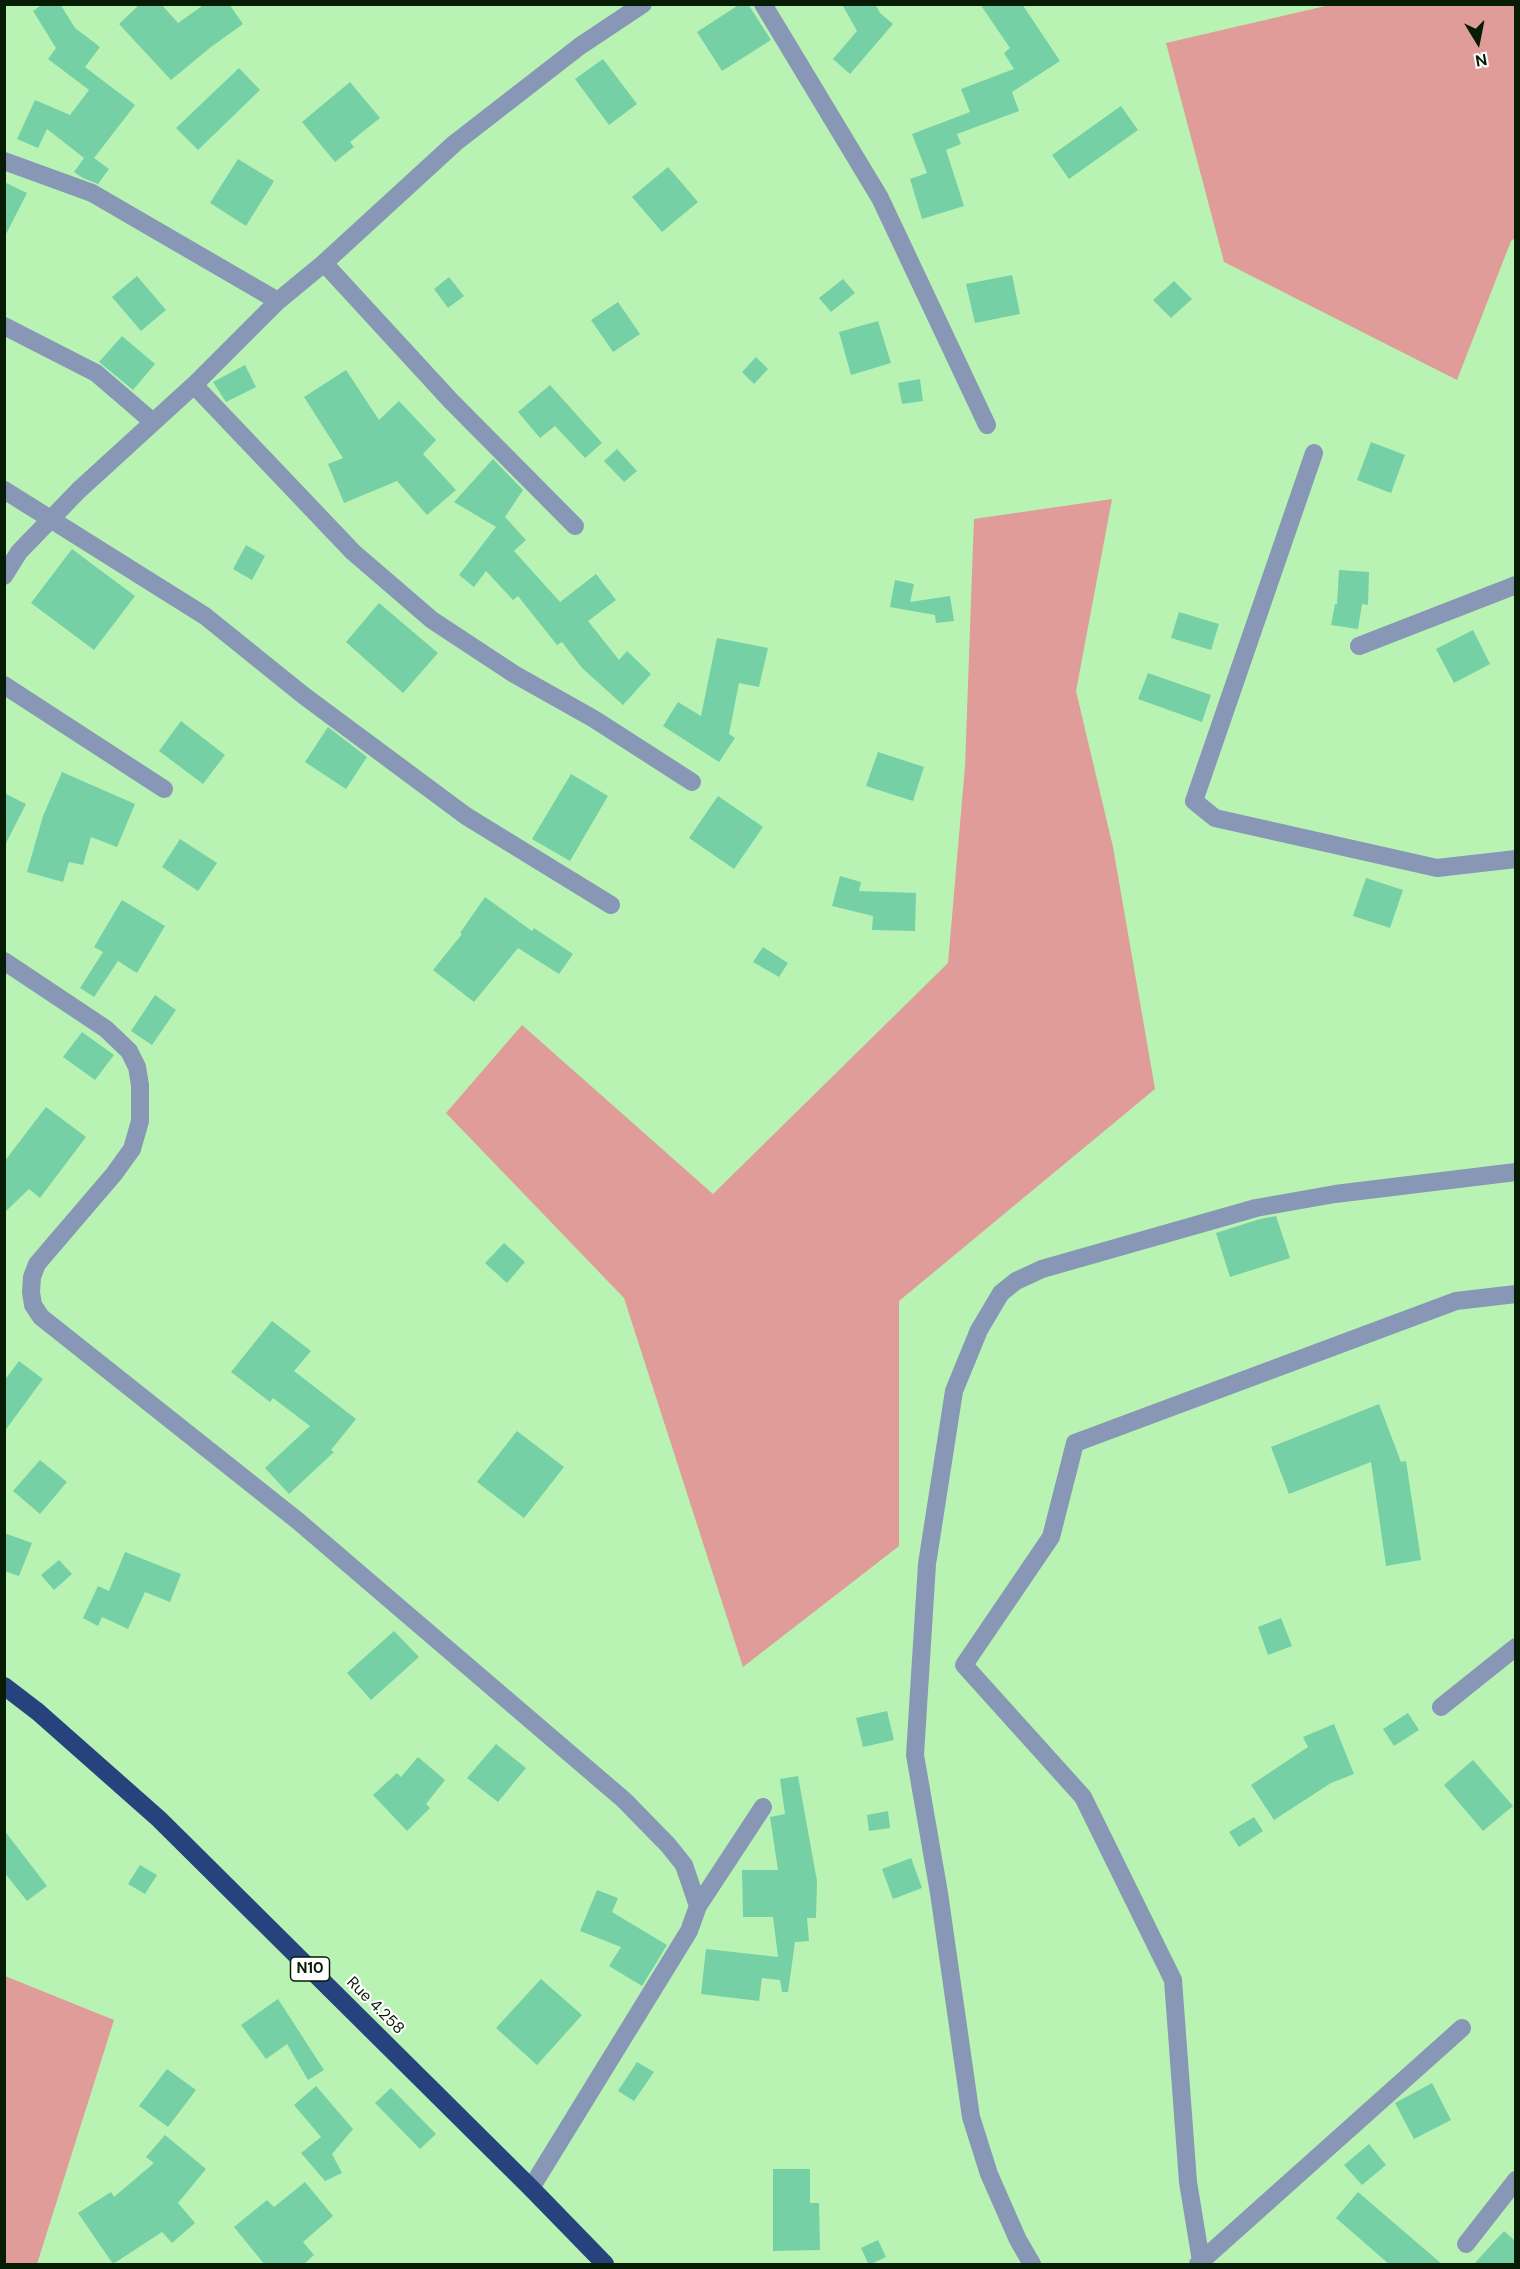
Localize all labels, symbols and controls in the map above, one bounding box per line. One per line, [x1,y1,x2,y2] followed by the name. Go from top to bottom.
[1448,12,1508,72] north arrow
[1474,49,1489,72] text: N
[290,1957,330,1981] road number: N10
[342,1973,408,2039] street label: Rue 4.258

